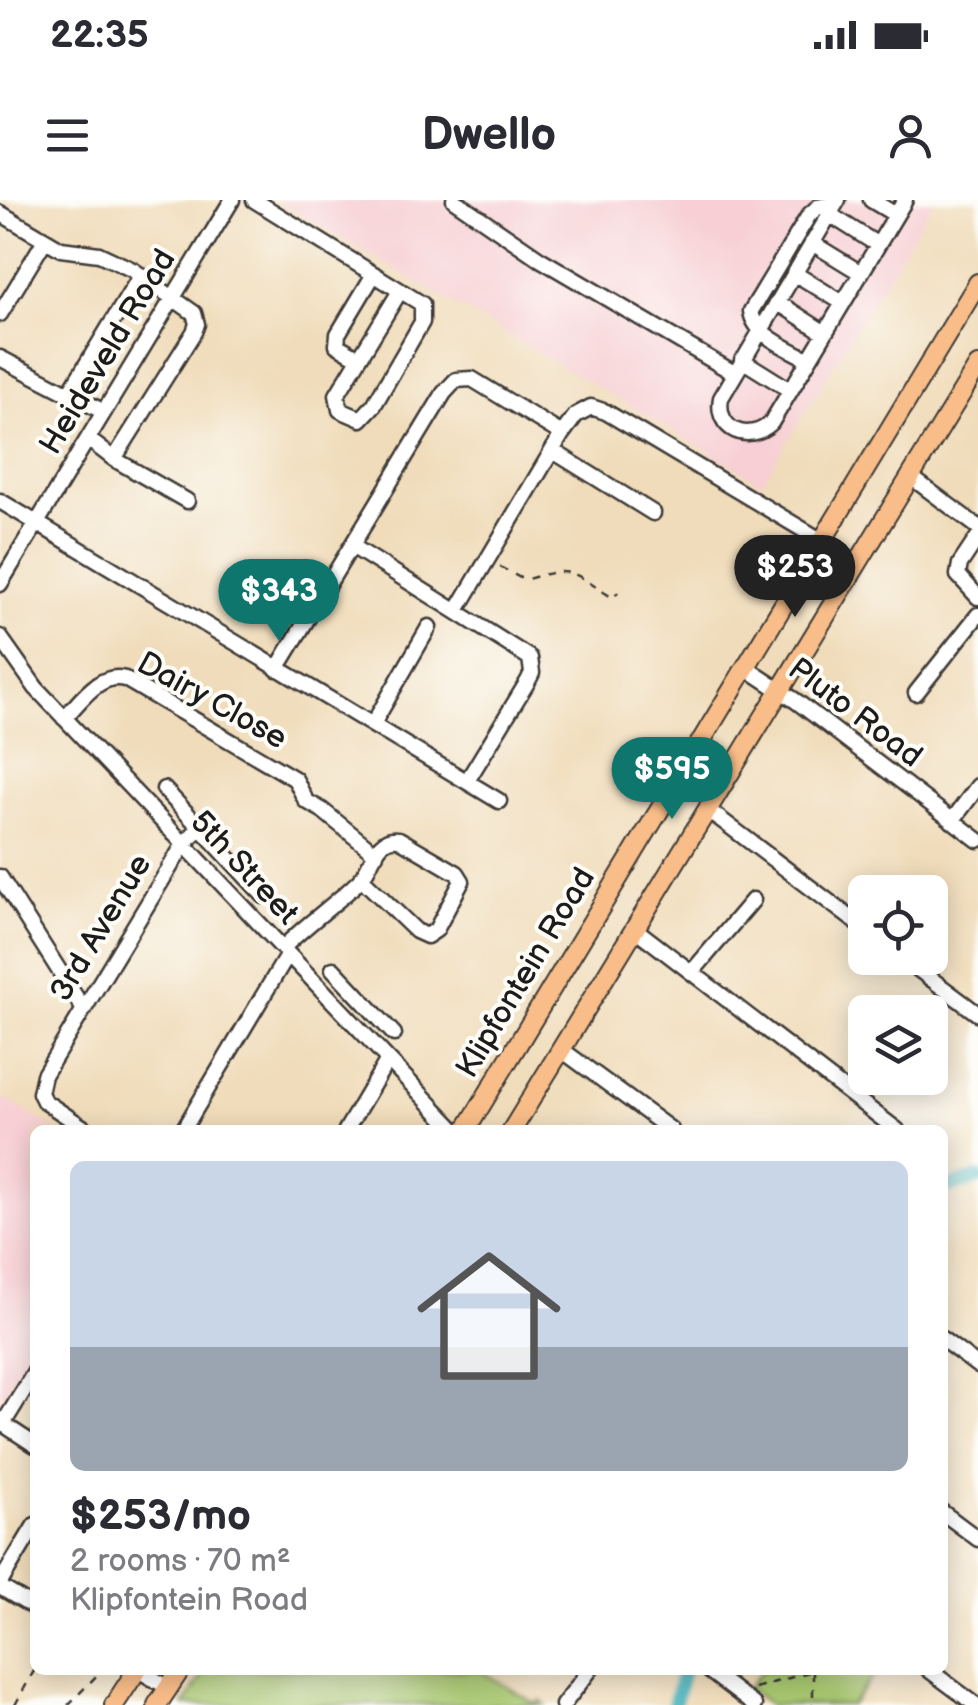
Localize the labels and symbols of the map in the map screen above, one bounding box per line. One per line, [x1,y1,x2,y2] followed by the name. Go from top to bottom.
[31,242,185,462] street label: Heideveld Road
[736,535,854,620] pin: $253
[220,559,338,644] pin: $343
[130,644,294,758] street label: Dairy Close
[780,650,930,776] street label: Pluto Road
[613,737,731,822] pin: $595
[181,803,307,933] street label: 5th Street
[42,847,160,1009] street label: 3rd Avenue
[448,861,604,1085] street label: Klipfontein Road

